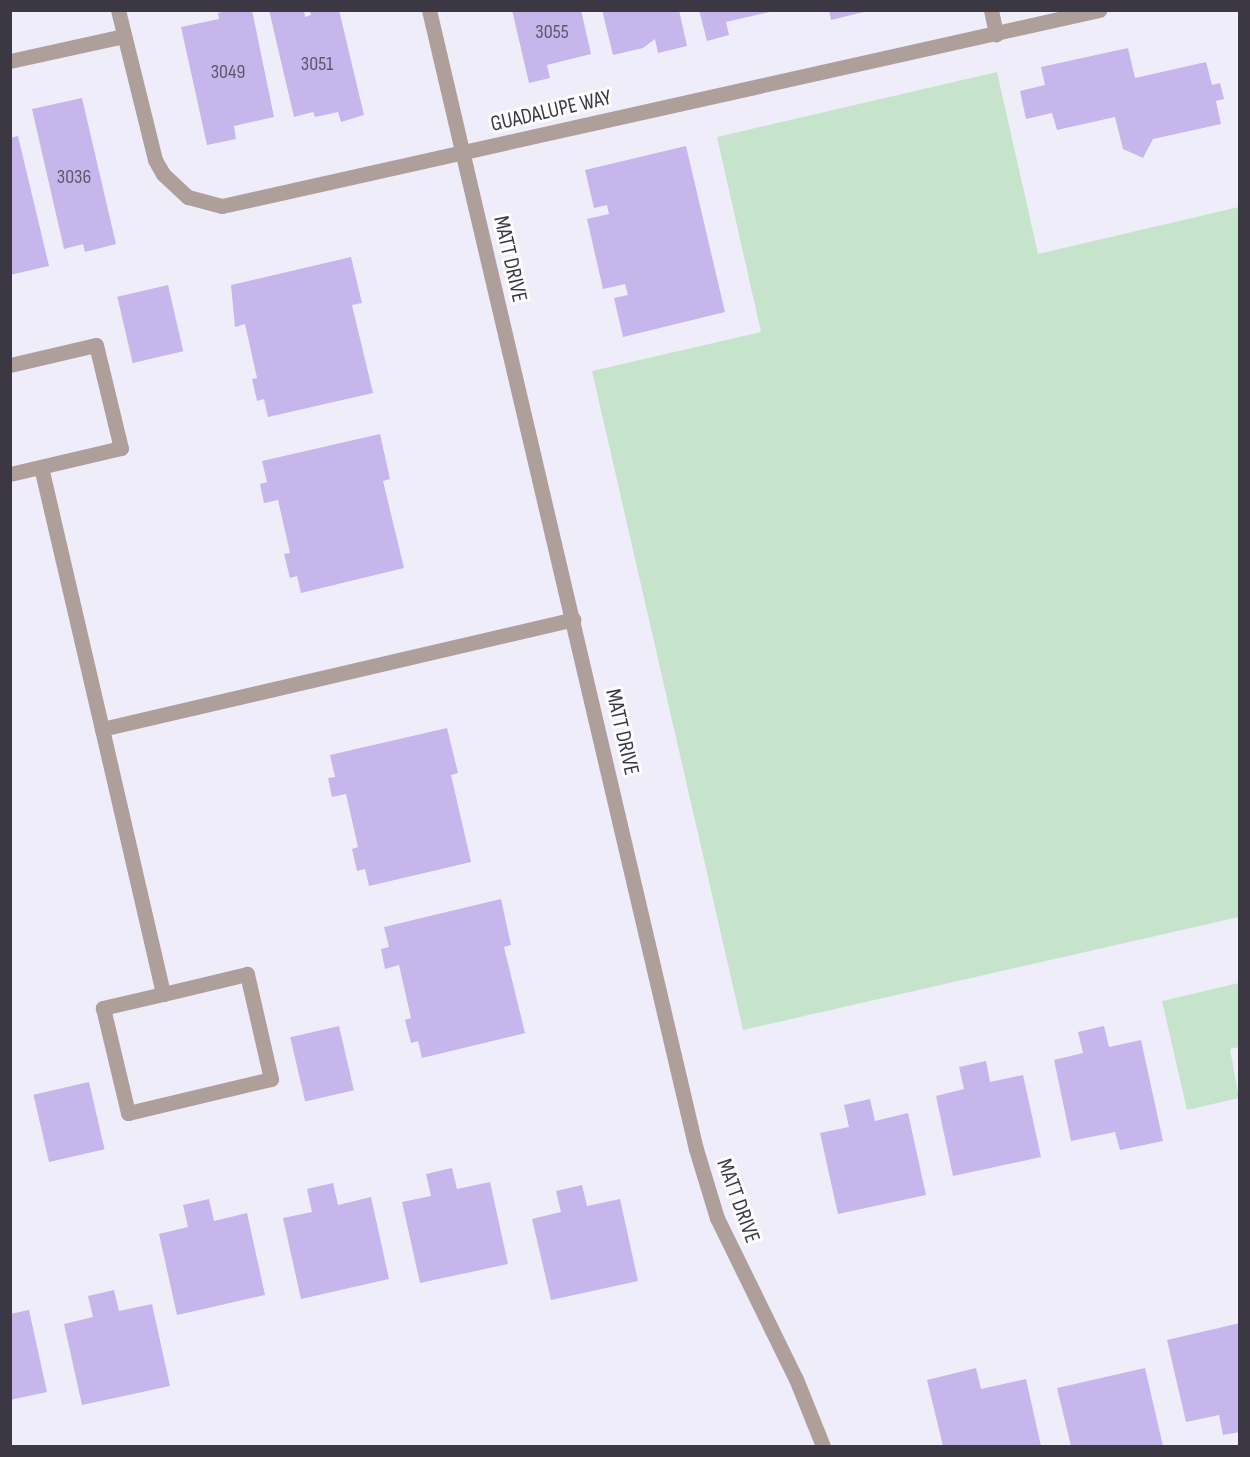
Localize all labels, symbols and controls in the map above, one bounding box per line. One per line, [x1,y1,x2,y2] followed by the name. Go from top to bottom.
[535,20,569,44] house number: 3055
[301,52,333,76] house number: 3051
[211,60,245,84] house number: 3049
[488,84,614,138] street label: GUADALUPE WAY
[57,165,91,189] house number: 3036
[487,213,533,305] street label: MATT DRIVE
[599,686,645,778] street label: MATT DRIVE
[711,1155,765,1247] street label: MATT DRIVE

